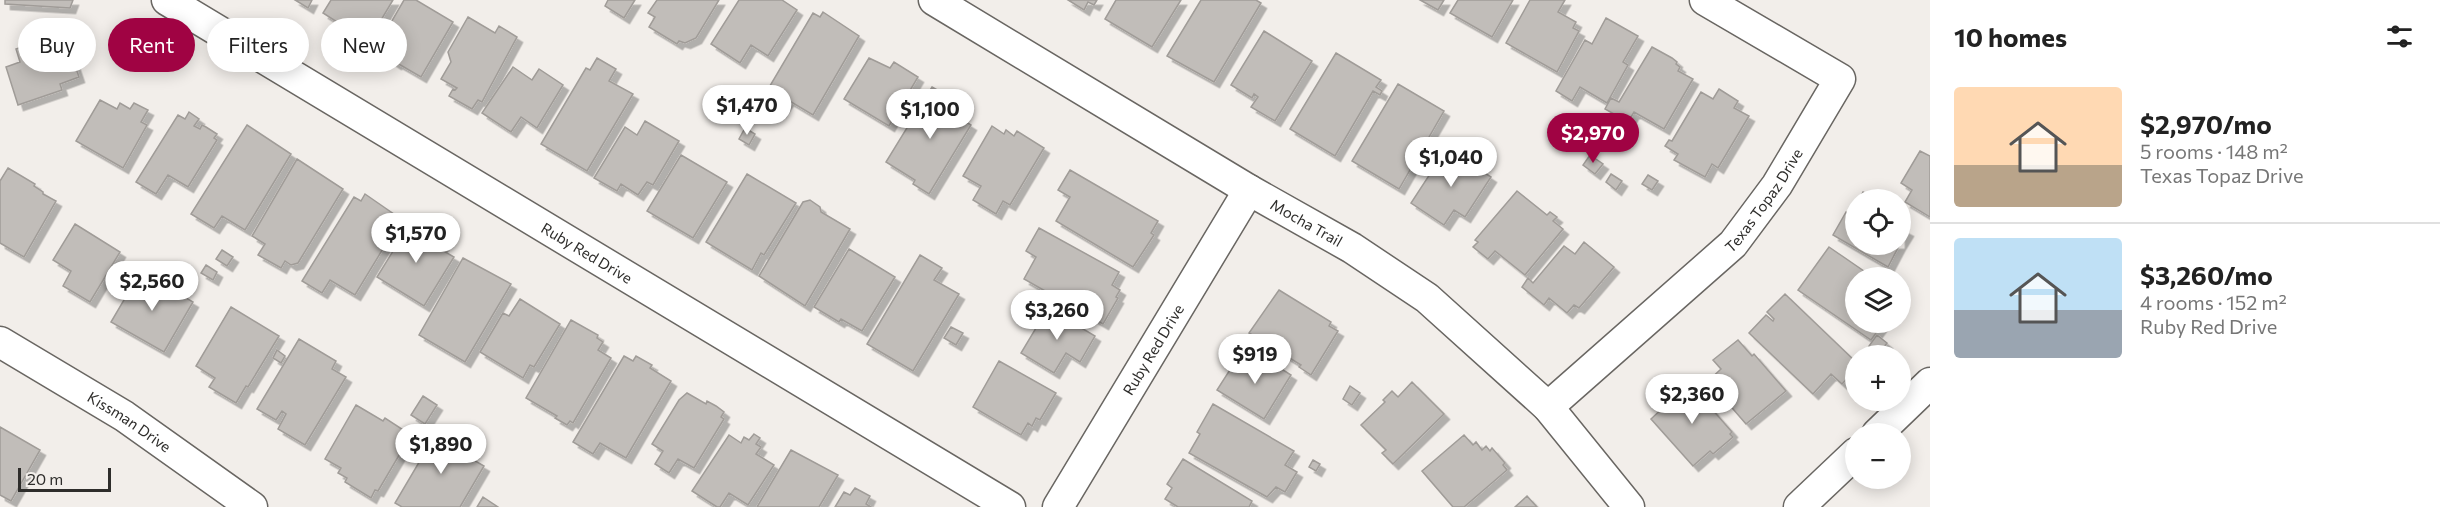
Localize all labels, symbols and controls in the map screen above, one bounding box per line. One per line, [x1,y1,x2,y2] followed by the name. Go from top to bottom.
[18,18,96,72] chip: Buy
[108,18,195,72] chip: Rent
[207,18,309,72] chip: Filters
[321,18,407,72] chip: New
[2383,20,2416,53] icon: filters
[1954,21,2067,52] text: 10 homes
[698,85,796,136] pin: $1,470
[881,89,979,140] pin: $1,100
[716,92,778,116] text: $1,470
[900,96,960,120] text: $1,100
[2140,108,2272,139] text: $2,970/mo
[2002,111,2074,183] icon: home
[1544,113,1642,164] pin: $2,970
[1561,120,1625,144] text: $2,970
[1402,137,1500,188] pin: $1,040
[2140,139,2288,163] text: 5 rooms · 148 m²
[1419,144,1483,168] text: $1,040
[1721,145,1806,256] street label: Texas Topaz Drive
[2140,163,2303,187] text: Texas Topaz Drive
[1845,189,1911,489] map controls
[1845,189,1911,255] button: locate
[1267,195,1346,250] street label: Mocha Trail
[367,213,465,264] pin: $1,570
[538,218,636,287] street label: Ruby Red Drive
[385,220,447,244] text: $1,570
[2140,259,2273,290] text: $3,260/mo
[103,261,201,312] pin: $2,560
[2002,262,2074,334] icon: home
[1845,267,1911,333] button: layers
[119,268,185,292] text: $2,560
[1008,290,1106,341] pin: $3,260
[2140,290,2287,314] text: 4 rooms · 152 m²
[1025,297,1089,321] text: $3,260
[1119,301,1187,398] street label: Ruby Red Drive
[2140,314,2277,338] text: Ruby Red Drive
[1219,334,1291,385] pin: $919
[1232,341,1278,365] text: $919
[1845,345,1911,411] button: +
[1643,374,1741,425] pin: $2,360
[1659,381,1725,405] text: $2,360
[85,387,175,456] street label: Kissman Drive
[1845,423,1911,489] button: −
[392,424,490,475] pin: $1,890
[409,431,473,455] text: $1,890
[18,465,111,492] scale bar
[27,469,63,488] text: 20 m

